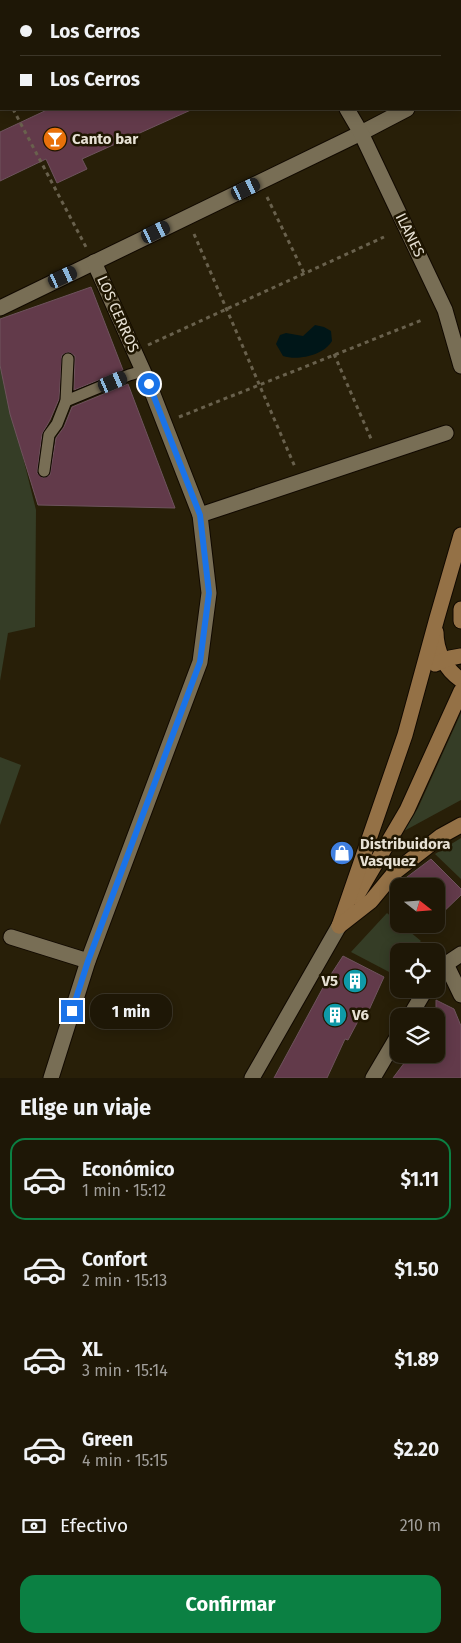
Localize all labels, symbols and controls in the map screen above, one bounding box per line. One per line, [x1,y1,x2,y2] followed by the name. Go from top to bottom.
[50,20,140,43] text: Los Cerros
[50,68,140,91] text: Los Cerros
[42,126,68,152] bar icon: Canto bar
[72,130,139,148] place label: Canto bar
[229,176,262,202] car
[392,210,428,260] street label: ILANES
[139,219,172,245] car
[46,264,79,290] car
[93,273,143,355] street label: LOS CERROS
[96,369,129,395] car
[138,373,160,395] route start
[359,835,451,870] place label: Distribuidora Vasquez
[329,840,355,866] shop icon: Distribuidora Vasquez
[390,878,445,932] north arrow
[390,878,445,1063] map controls
[390,943,445,998] button: locate
[342,968,368,994] building icon: V5
[321,972,338,990] place label: V5
[90,994,172,1028] callout: 1 min
[61,1000,83,1022] route end
[112,1002,150,1021] text: 1 min
[322,1002,348,1028] building icon: V6
[351,1006,369,1024] place label: V6
[390,1008,445,1063] button: layers
[20,1094,151,1121] text: Elige un viaje
[22,1157,67,1202] icon: car
[82,1158,175,1181] text: Económico
[400,1168,439,1191] text: $1.11
[82,1181,166,1200] text: 1 min · 15:12
[22,1247,67,1292] icon: car
[82,1248,147,1271] text: Confort
[394,1258,439,1281] text: $1.50
[82,1271,167,1290] text: 2 min · 15:13
[22,1337,67,1382] icon: car
[82,1338,103,1361] text: XL
[395,1348,439,1371] text: $1.89
[82,1361,168,1380] text: 3 min · 15:14
[22,1427,67,1472] icon: car
[82,1428,133,1451] text: Green
[393,1438,439,1461] text: $2.20
[82,1451,168,1470] text: 4 min · 15:15
[20,1512,48,1540] icon: cash
[60,1514,128,1537] text: Efectivo
[400,1516,441,1535] text: 210 m
[20,1575,441,1633] button: Confirmar

